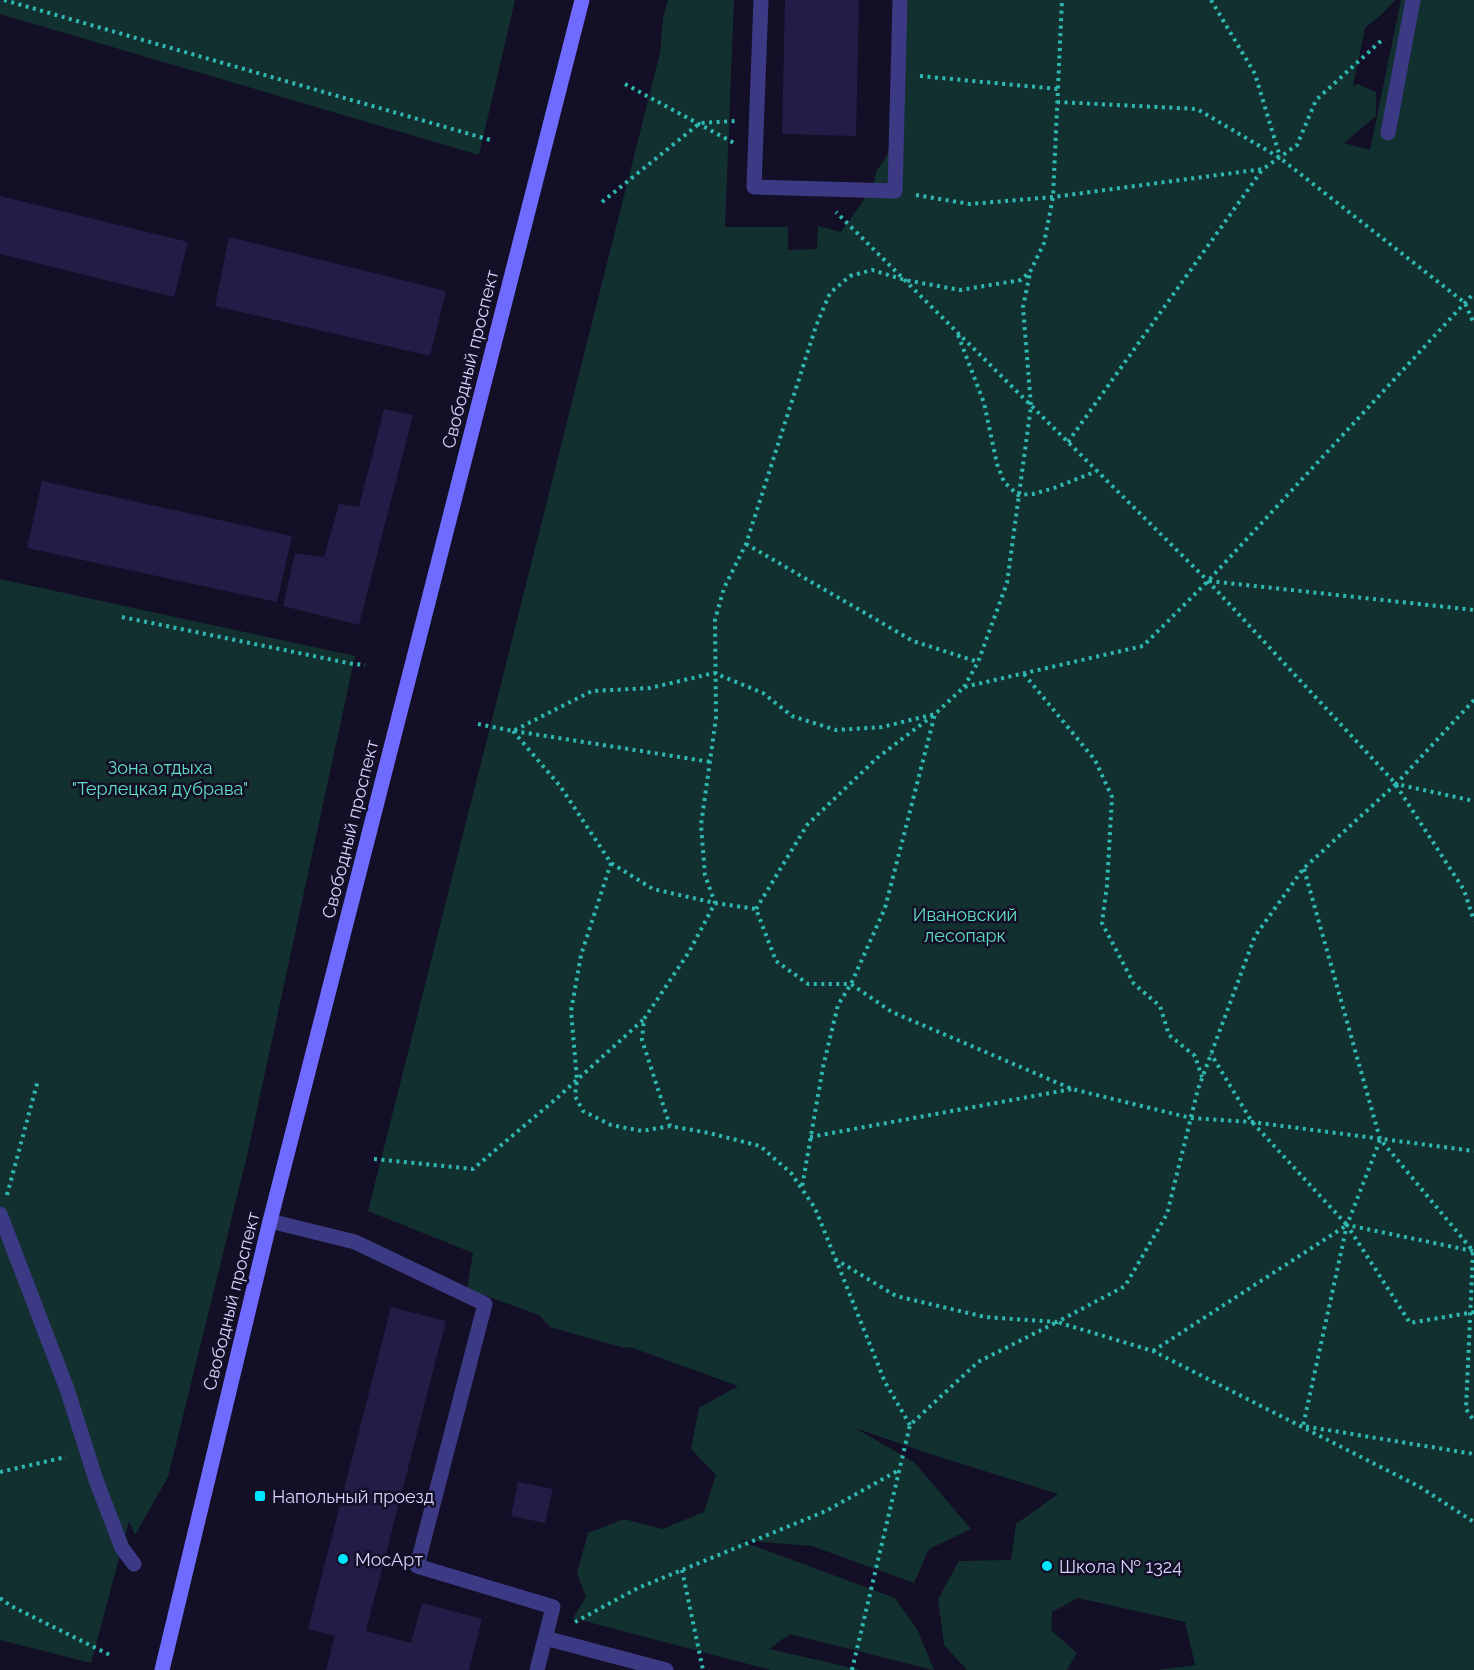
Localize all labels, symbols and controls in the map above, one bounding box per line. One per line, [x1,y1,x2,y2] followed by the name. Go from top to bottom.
[438,267,502,451] street label: Свободный проспект
[318,737,382,921] street label: Свободный проспект
[72,757,248,799] park label: Зона отдыха "Терлецкая дубрава"
[913,904,1017,946] park label: Ивановский лесопарк
[199,1209,263,1393] street label: Свободный проспект
[272,1486,434,1507] place label: Напольный проезд
[253,1489,267,1503] marker: Напольный проезд
[355,1549,423,1570] place label: МосАрт
[336,1552,350,1566] marker: МосАрт
[1059,1556,1182,1577] place label: Школа № 1324
[1040,1559,1054,1573] marker: Школа № 1324

